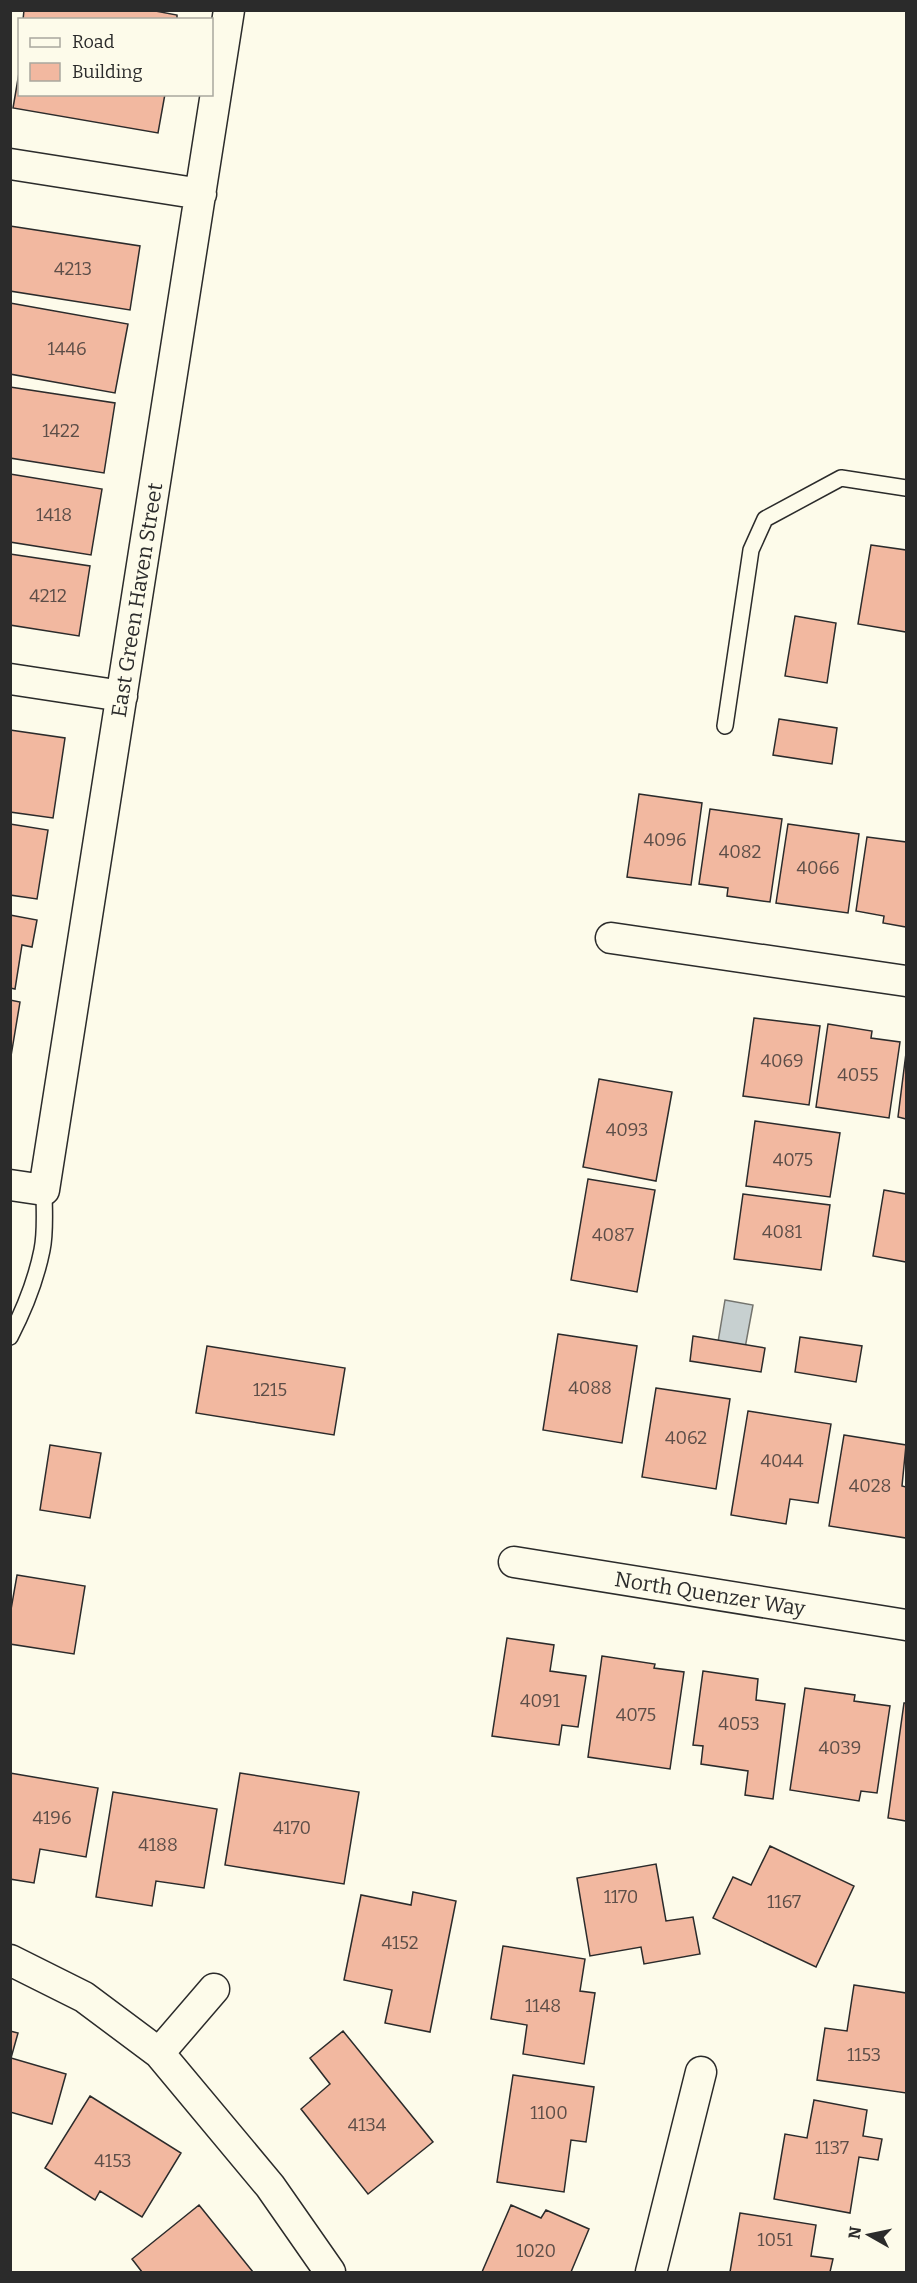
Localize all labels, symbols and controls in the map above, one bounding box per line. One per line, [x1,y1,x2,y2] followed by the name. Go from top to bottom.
[18,18,213,96] legend
[72,31,115,53] text: Road
[72,61,143,83] text: Building
[54,258,92,280] house number: 4213
[48,338,87,360] house number: 1446
[42,420,80,442] house number: 1422
[106,481,168,719] street label: East Green Haven Street
[36,504,72,526] house number: 1418
[29,585,67,607] house number: 4212
[643,829,687,851] house number: 4096
[719,841,761,863] house number: 4082
[796,857,840,879] house number: 4066
[760,1050,804,1072] house number: 4069
[837,1064,879,1086] house number: 4055
[606,1119,648,1141] house number: 4093
[773,1149,813,1171] house number: 4075
[762,1221,803,1243] house number: 4081
[592,1224,634,1246] house number: 4087
[568,1377,612,1399] house number: 4088
[253,1379,287,1401] house number: 1215
[665,1427,707,1449] house number: 4062
[760,1450,804,1472] house number: 4044
[849,1475,891,1497] house number: 4028
[613,1566,808,1622] street label: North Quenzer Way
[520,1690,561,1712] house number: 4091
[616,1704,656,1726] house number: 4075
[718,1713,760,1735] house number: 4053
[819,1737,861,1759] house number: 4039
[33,1807,71,1829] house number: 4196
[273,1817,311,1839] house number: 4170
[138,1834,178,1856] house number: 4188
[604,1886,638,1908] house number: 1170
[767,1891,801,1913] house number: 1167
[382,1932,418,1954] house number: 4152
[525,1995,561,2017] house number: 1148
[847,2044,881,2066] house number: 1153
[530,2102,568,2124] house number: 1100
[348,2114,387,2136] house number: 4134
[815,2137,849,2159] house number: 1137
[94,2150,132,2172] house number: 4153
[839,2205,899,2265] north arrow
[844,2225,865,2240] text: N
[757,2229,793,2251] house number: 1051
[516,2240,556,2262] house number: 1020

